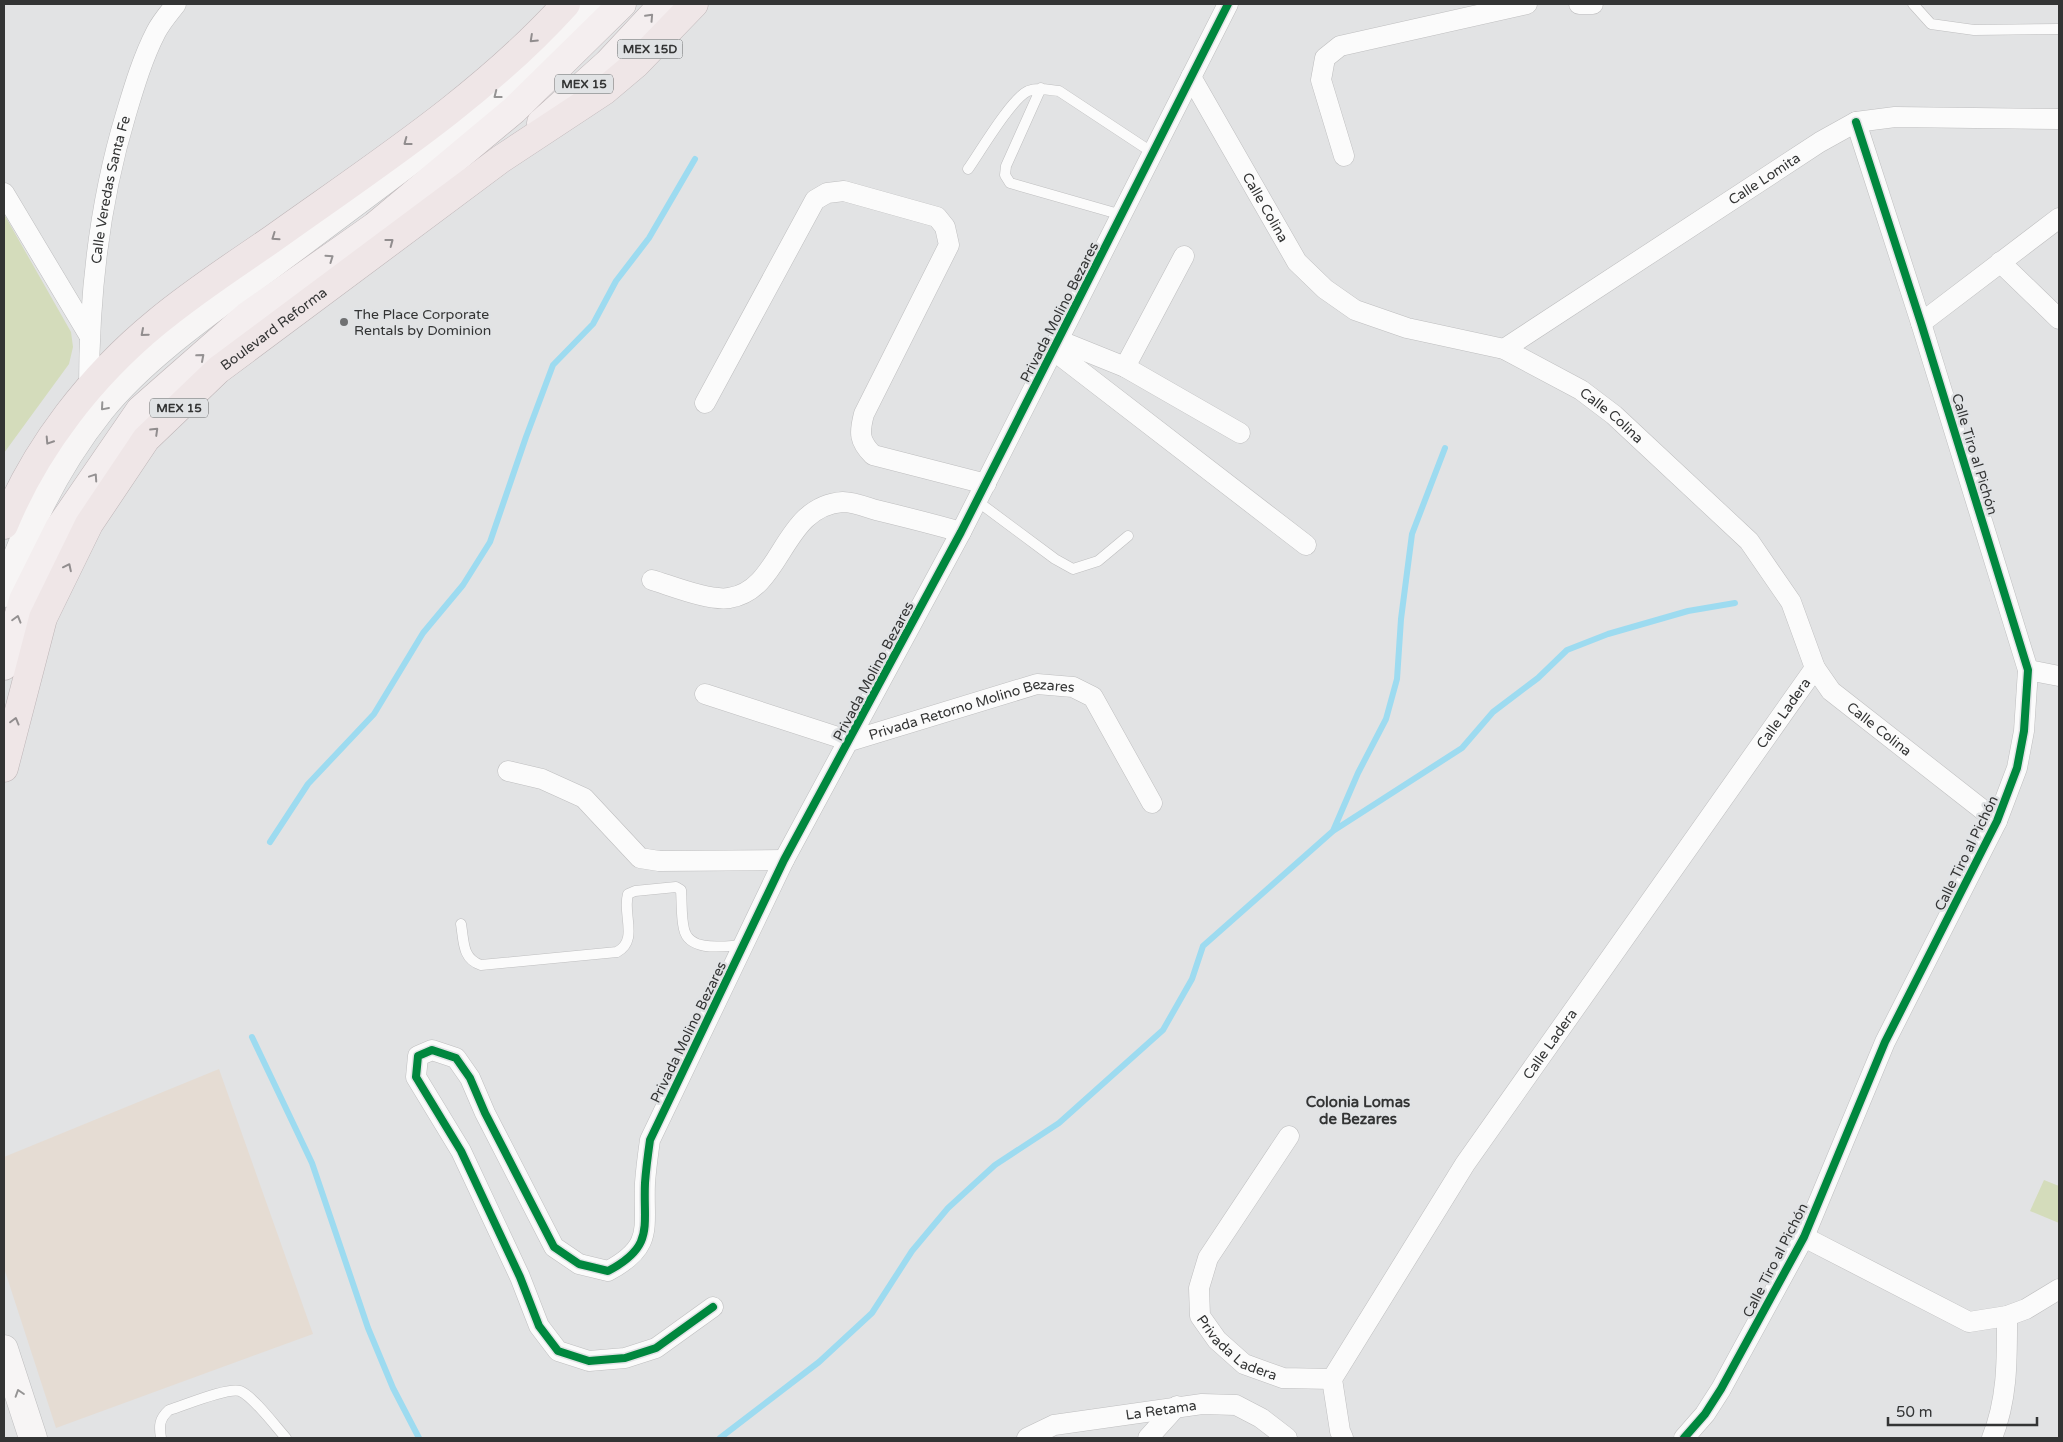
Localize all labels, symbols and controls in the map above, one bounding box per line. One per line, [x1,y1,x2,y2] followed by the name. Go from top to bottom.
[644,14,653,23] one-way arrow
[530,34,539,43] one-way arrow
[618,40,682,59] road number: MEX 15D
[555,74,613,94] road number: MEX 15
[494,89,503,98] one-way arrow
[88,114,134,265] street label: Calle Veredas Santa Fe
[404,136,413,144] one-way arrow
[1725,149,1804,209] street label: Calle Lomita
[1238,169,1292,245] street label: Calle Colina
[271,231,281,240] one-way arrow
[384,239,393,247] one-way arrow
[1017,239,1102,385] street label: Privada Molino Bezares
[324,255,334,264] one-way arrow
[217,284,330,374] street label: Boulevard Reforma
[354,306,491,339] place label: The Place Corporate Rentals by Dominion
[338,316,350,328] marker: The Place Corporate Rentals by Dominion
[141,327,150,336] one-way arrow
[196,353,205,362] one-way arrow
[1576,384,1647,447] street label: Calle Colina
[1948,391,2001,517] street label: Calle Tiro al Pichón
[150,398,208,418] road number: MEX 15
[101,401,110,410] one-way arrow
[149,428,158,437] one-way arrow
[46,435,55,445] one-way arrow
[88,473,97,483] one-way arrow
[62,564,72,573] one-way arrow
[829,598,918,744] street label: Privada Molino Bezares
[12,616,22,624] one-way arrow
[867,675,1076,744] street label: Privada Retorno Molino Bezares
[1753,675,1814,752] street label: Calle Ladera
[1843,699,1915,760] street label: Calle Colina
[10,717,20,725] one-way arrow
[1931,793,2002,914] street label: Calle Tiro al Pichón
[647,958,730,1106] street label: Privada Molino Bezares
[1520,1006,1581,1083] street label: Calle Ladera
[1306,1093,1410,1128] district label: Colonia Lomas de Bezares
[1739,1200,1812,1320] street label: Calle Tiro al Pichón
[1193,1312,1279,1384] street label: Privada Ladera
[15,1390,25,1398] one-way arrow
[1888,1394,2037,1426] scale bar
[1124,1397,1198,1424] street label: La Retama
[1896,1403,1933,1421] text: 50 m

